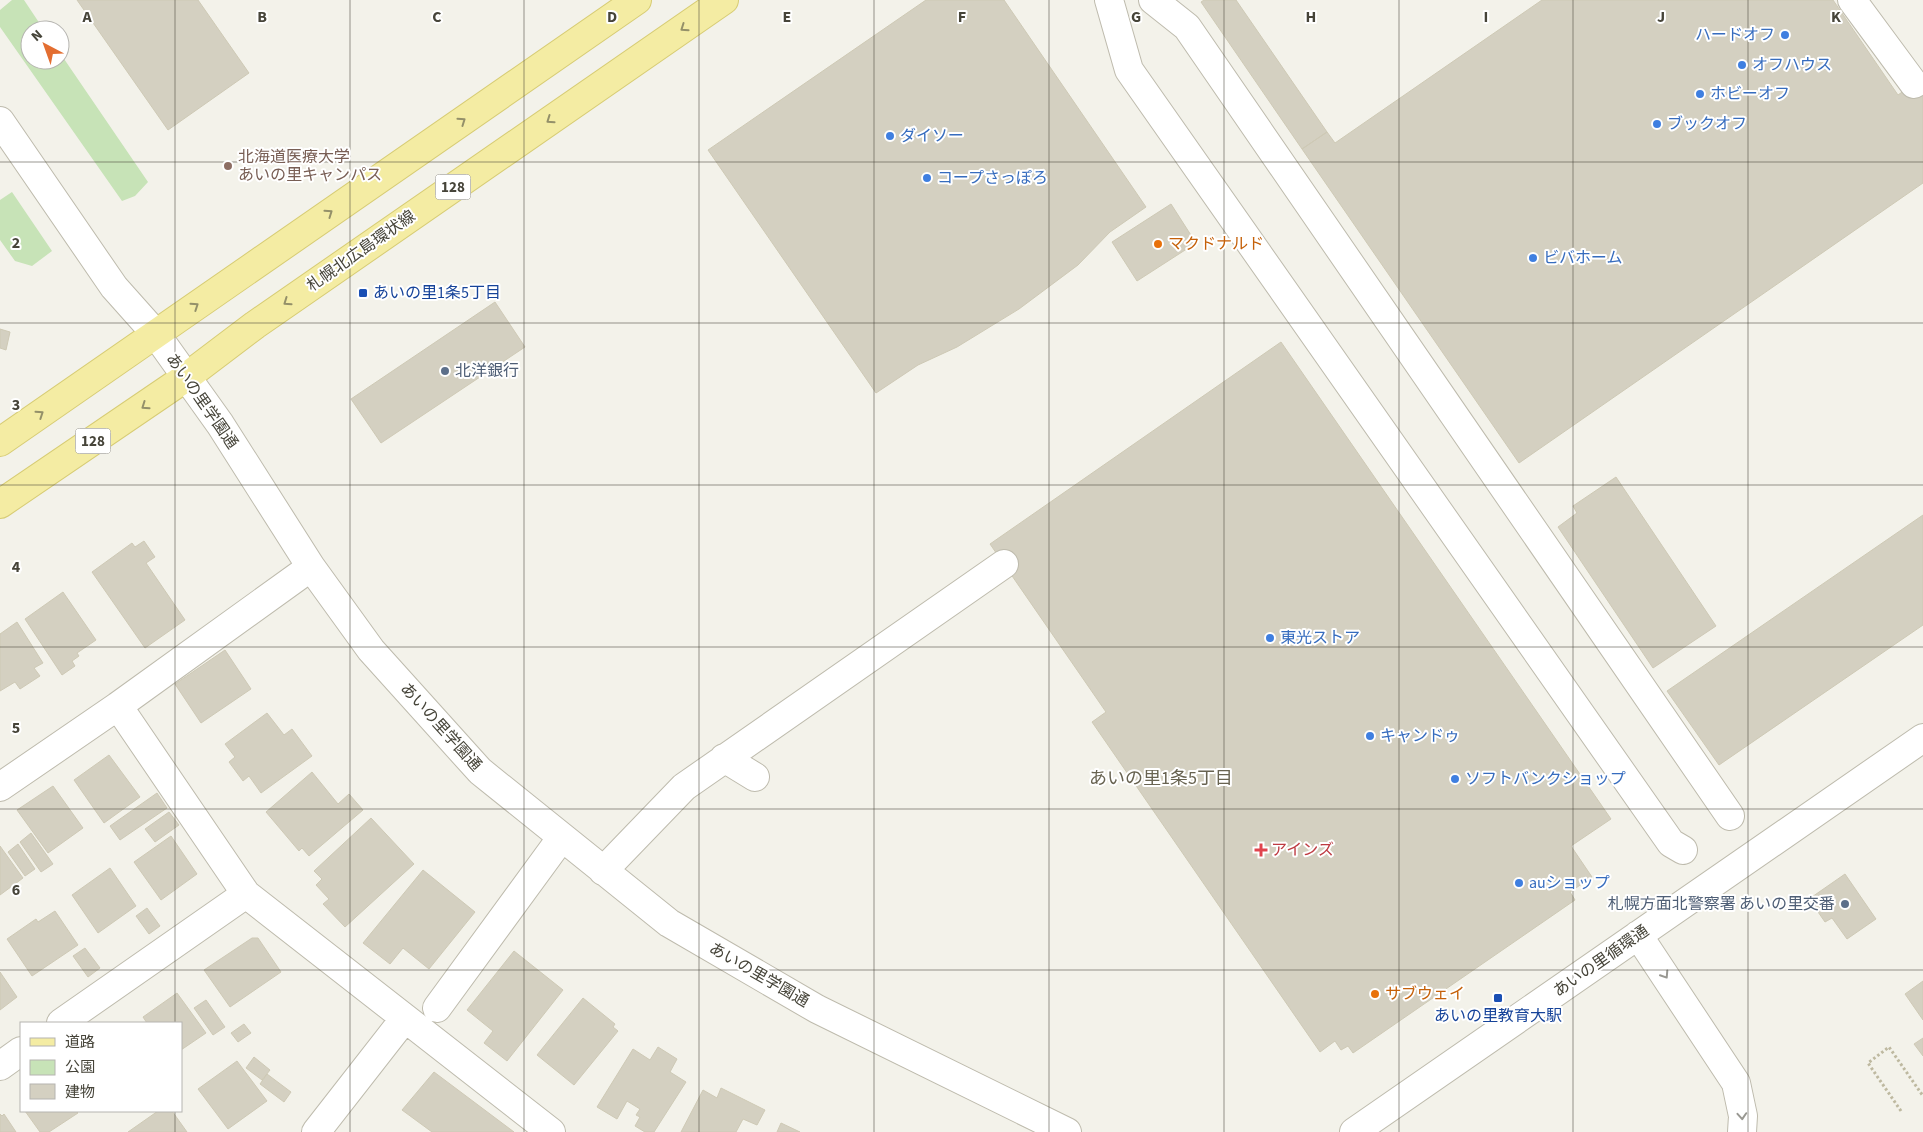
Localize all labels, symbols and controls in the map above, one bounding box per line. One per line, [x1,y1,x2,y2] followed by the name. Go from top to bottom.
[81,6,92,28] text: A
[257,6,267,28] text: B
[432,6,442,28] text: C
[607,6,617,28] text: D
[783,6,791,28] text: E
[958,6,966,28] text: F
[1131,6,1141,28] text: G
[1306,6,1316,28] text: H
[1484,6,1488,28] text: I
[1657,6,1665,28] text: J
[1831,6,1841,28] text: K
[20,20,70,70] north arrow
[680,22,690,31] one-way arrow
[1695,24,1775,46] place label: ハードオフ
[27,25,47,47] text: N
[1779,29,1791,41] marker: ハードオフ
[1752,54,1832,76] place label: オフハウス
[1736,59,1748,71] marker: オフハウス
[1710,83,1790,105] place label: ホビーオフ
[1694,88,1706,100] marker: ホビーオフ
[1667,113,1747,135] place label: ブックオフ
[546,114,556,123] one-way arrow
[456,118,466,127] one-way arrow
[1651,118,1663,130] marker: ブックオフ
[900,125,964,147] place label: ダイソー
[884,130,896,142] marker: ダイソー
[238,146,382,186] place label: 北海道医療大学 あいの里キャンパス
[222,160,234,172] marker: 北海道医療大学 あいの里キャンパス
[937,167,1048,189] place label: コープさっぽろ
[921,172,933,184] marker: コープさっぽろ
[436,174,470,200] road number: 128
[302,205,420,297] street label: 札幌北広島環状線
[323,210,333,219] one-way arrow
[12,232,20,254] text: 2
[1168,233,1264,255] place label: マクドナルド
[1152,238,1164,250] marker: マクドナルド
[1543,247,1623,269] place label: ビバホーム
[1527,252,1539,264] marker: ビバホーム
[373,282,501,304] place label: あいの里1条5丁目
[357,287,369,299] marker: あいの里1条5丁目
[283,296,293,305] one-way arrow
[189,303,199,312] one-way arrow
[161,349,243,453] street label: あいの里学園通
[455,360,519,382] place label: 北洋銀行
[439,365,451,377] marker: 北洋銀行
[12,394,20,416] text: 3
[141,400,151,409] one-way arrow
[34,411,44,420] one-way arrow
[76,428,110,454] road number: 128
[12,556,21,578] text: 4
[1280,627,1360,649] place label: 東光ストア
[1264,632,1276,644] marker: 東光ストア
[395,678,487,776] street label: あいの里学園通
[12,717,20,739] text: 5
[1380,725,1460,747] place label: キャンドゥ
[1364,730,1376,742] marker: キャンドゥ
[1089,766,1233,791] district label: あいの里1条5丁目
[1465,768,1626,790] place label: ソフトバンクショップ
[1449,773,1461,785] marker: ソフトバンクショップ
[1271,839,1334,861] place label: アインズ
[1255,844,1267,856] marker: アインズ
[1529,872,1610,894] place label: auショップ
[1513,877,1525,889] marker: auショップ
[12,879,20,901] text: 6
[1608,893,1835,915] place label: 札幌方面北警察署 あいの里交番
[1839,898,1851,910] marker: 札幌方面北警察署 あいの里交番
[1549,920,1653,1002] street label: あいの里循環通
[705,937,813,1013] street label: あいの里学園通
[1659,970,1668,979] one-way arrow
[1385,983,1465,1005] place label: サブウェイ
[1369,988,1381,1000] marker: サブウェイ
[1492,992,1504,1004] marker: あいの里教育大駅
[1434,1005,1562,1027] place label: あいの里教育大駅
[20,1022,182,1112] legend
[65,1032,95,1053] text: 道路
[65,1057,95,1078] text: 公園
[65,1082,95,1103] text: 建物
[1736,1112,1747,1120] one-way arrow

